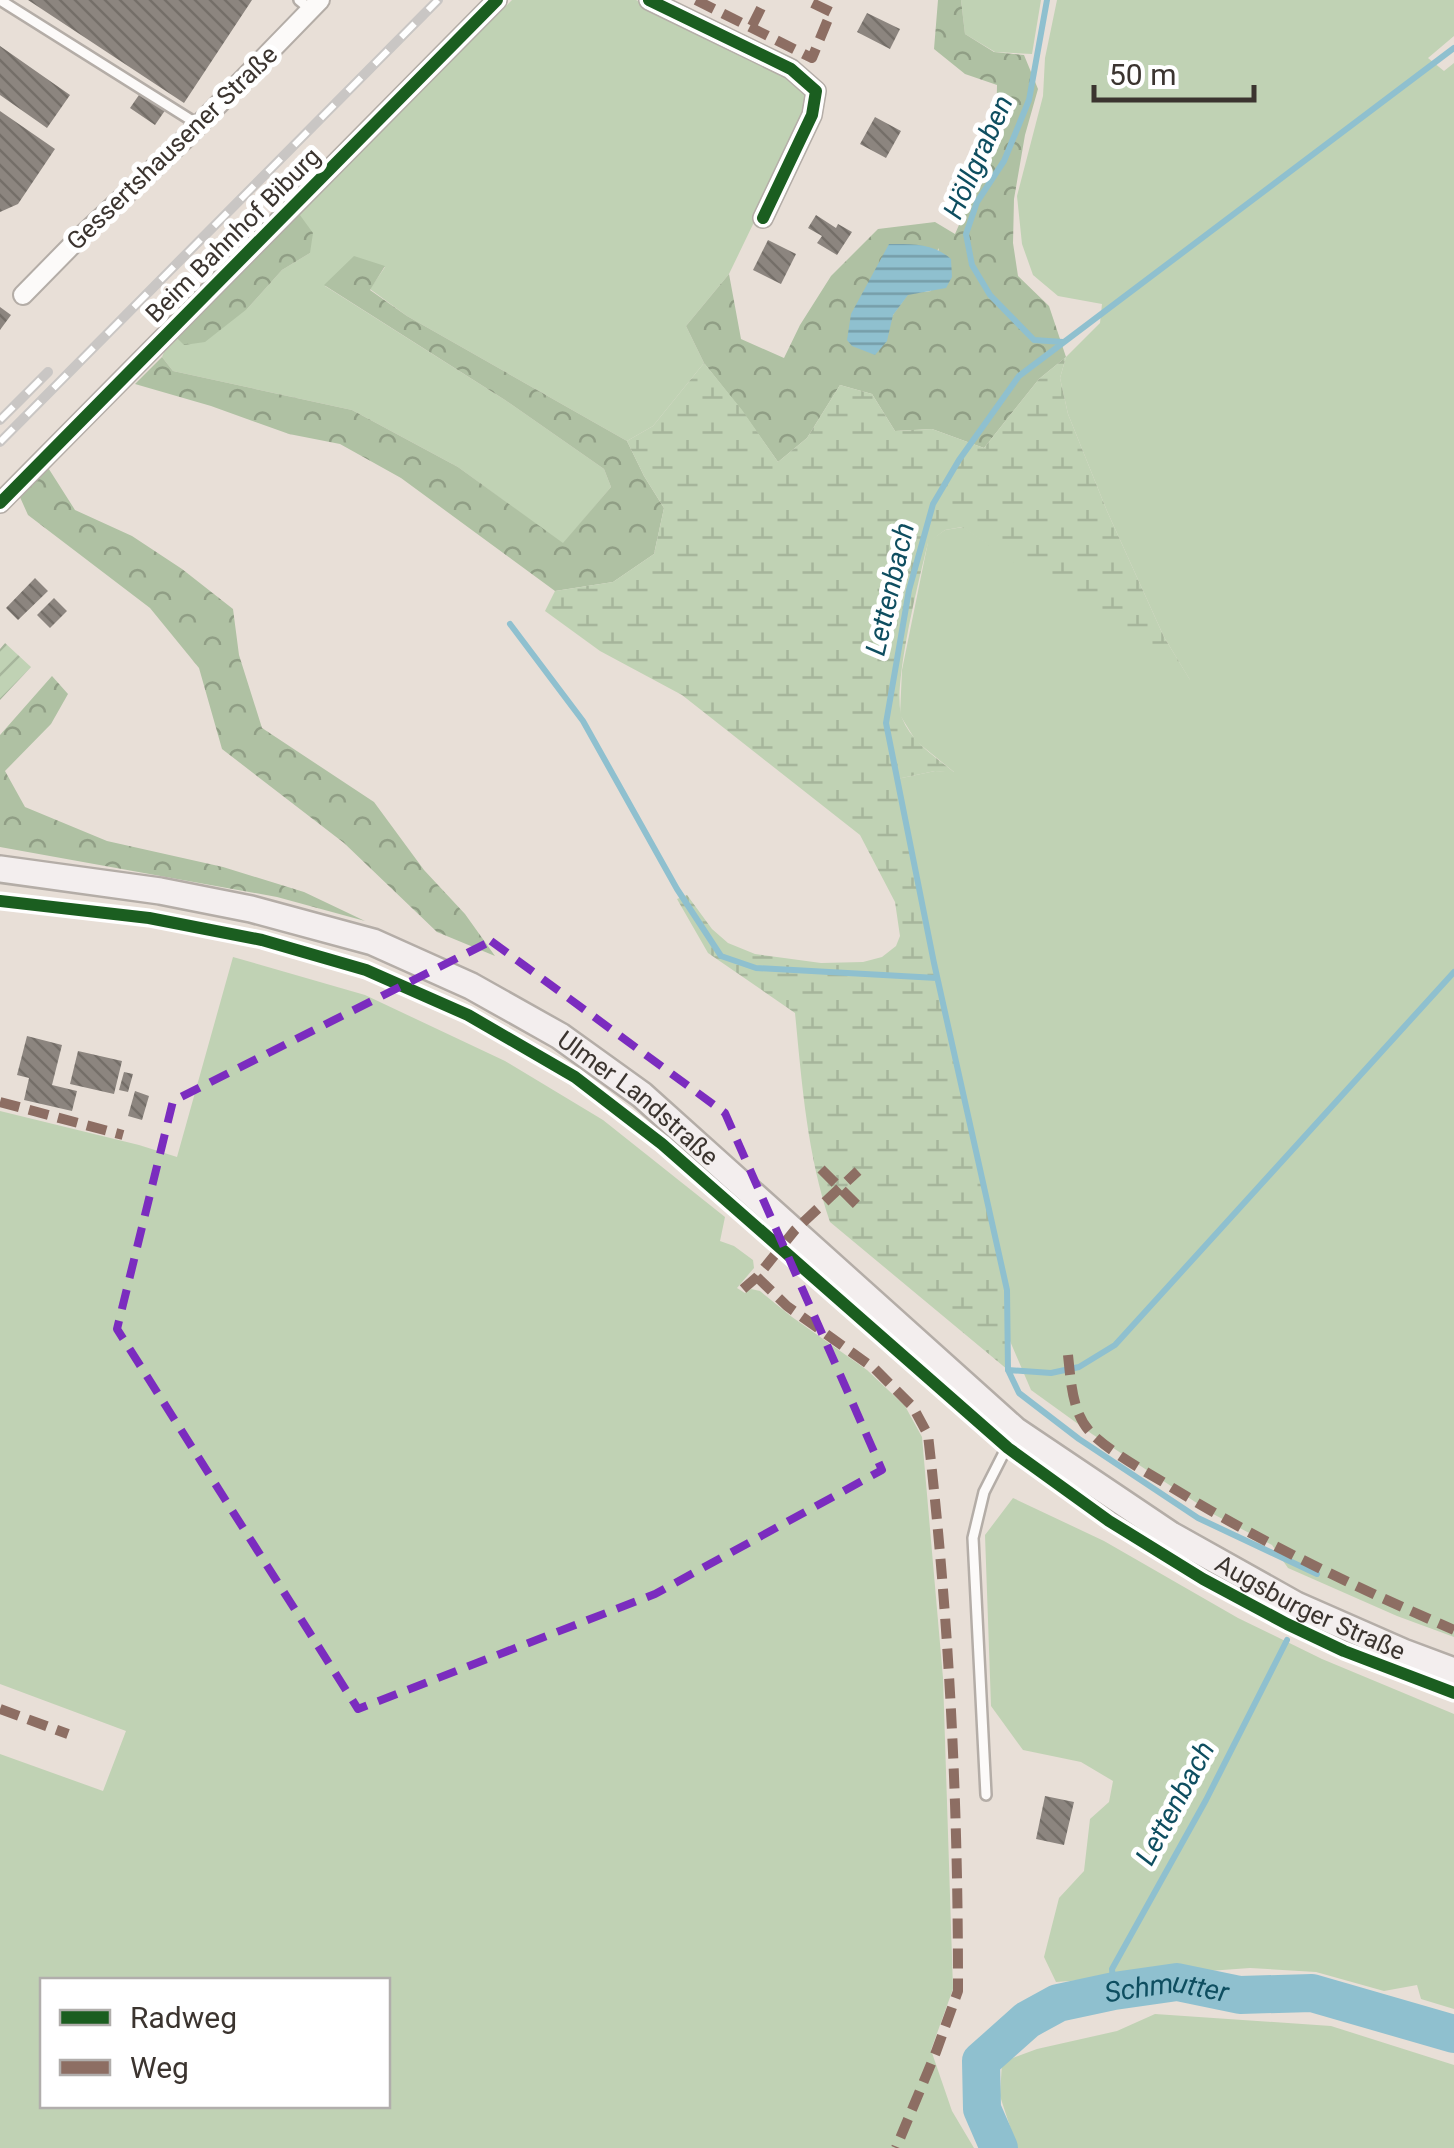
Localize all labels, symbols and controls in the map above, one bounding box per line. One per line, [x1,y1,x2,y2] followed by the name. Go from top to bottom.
[61,40,283,256] street label: Gessertshausener Straße
[1094,40,1254,102] scale bar
[1109,57,1176,92] text: 50 m
[936,90,1020,224] water label: Höllgraben
[140,142,326,328] street label: Beim Bahnhof Biburg
[859,519,921,659] water label: Lettenbach
[552,1025,724,1171] street label: Ulmer Landstraße
[1211,1549,1410,1666] street label: Augsburger Straße
[1129,1735,1221,1871] water label: Lettenbach
[1101,1965,1232,2009] water label: Schmutter
[40,1978,390,2108] legend
[130,2000,237,2035] text: Radweg
[130,2050,189,2085] text: Weg

